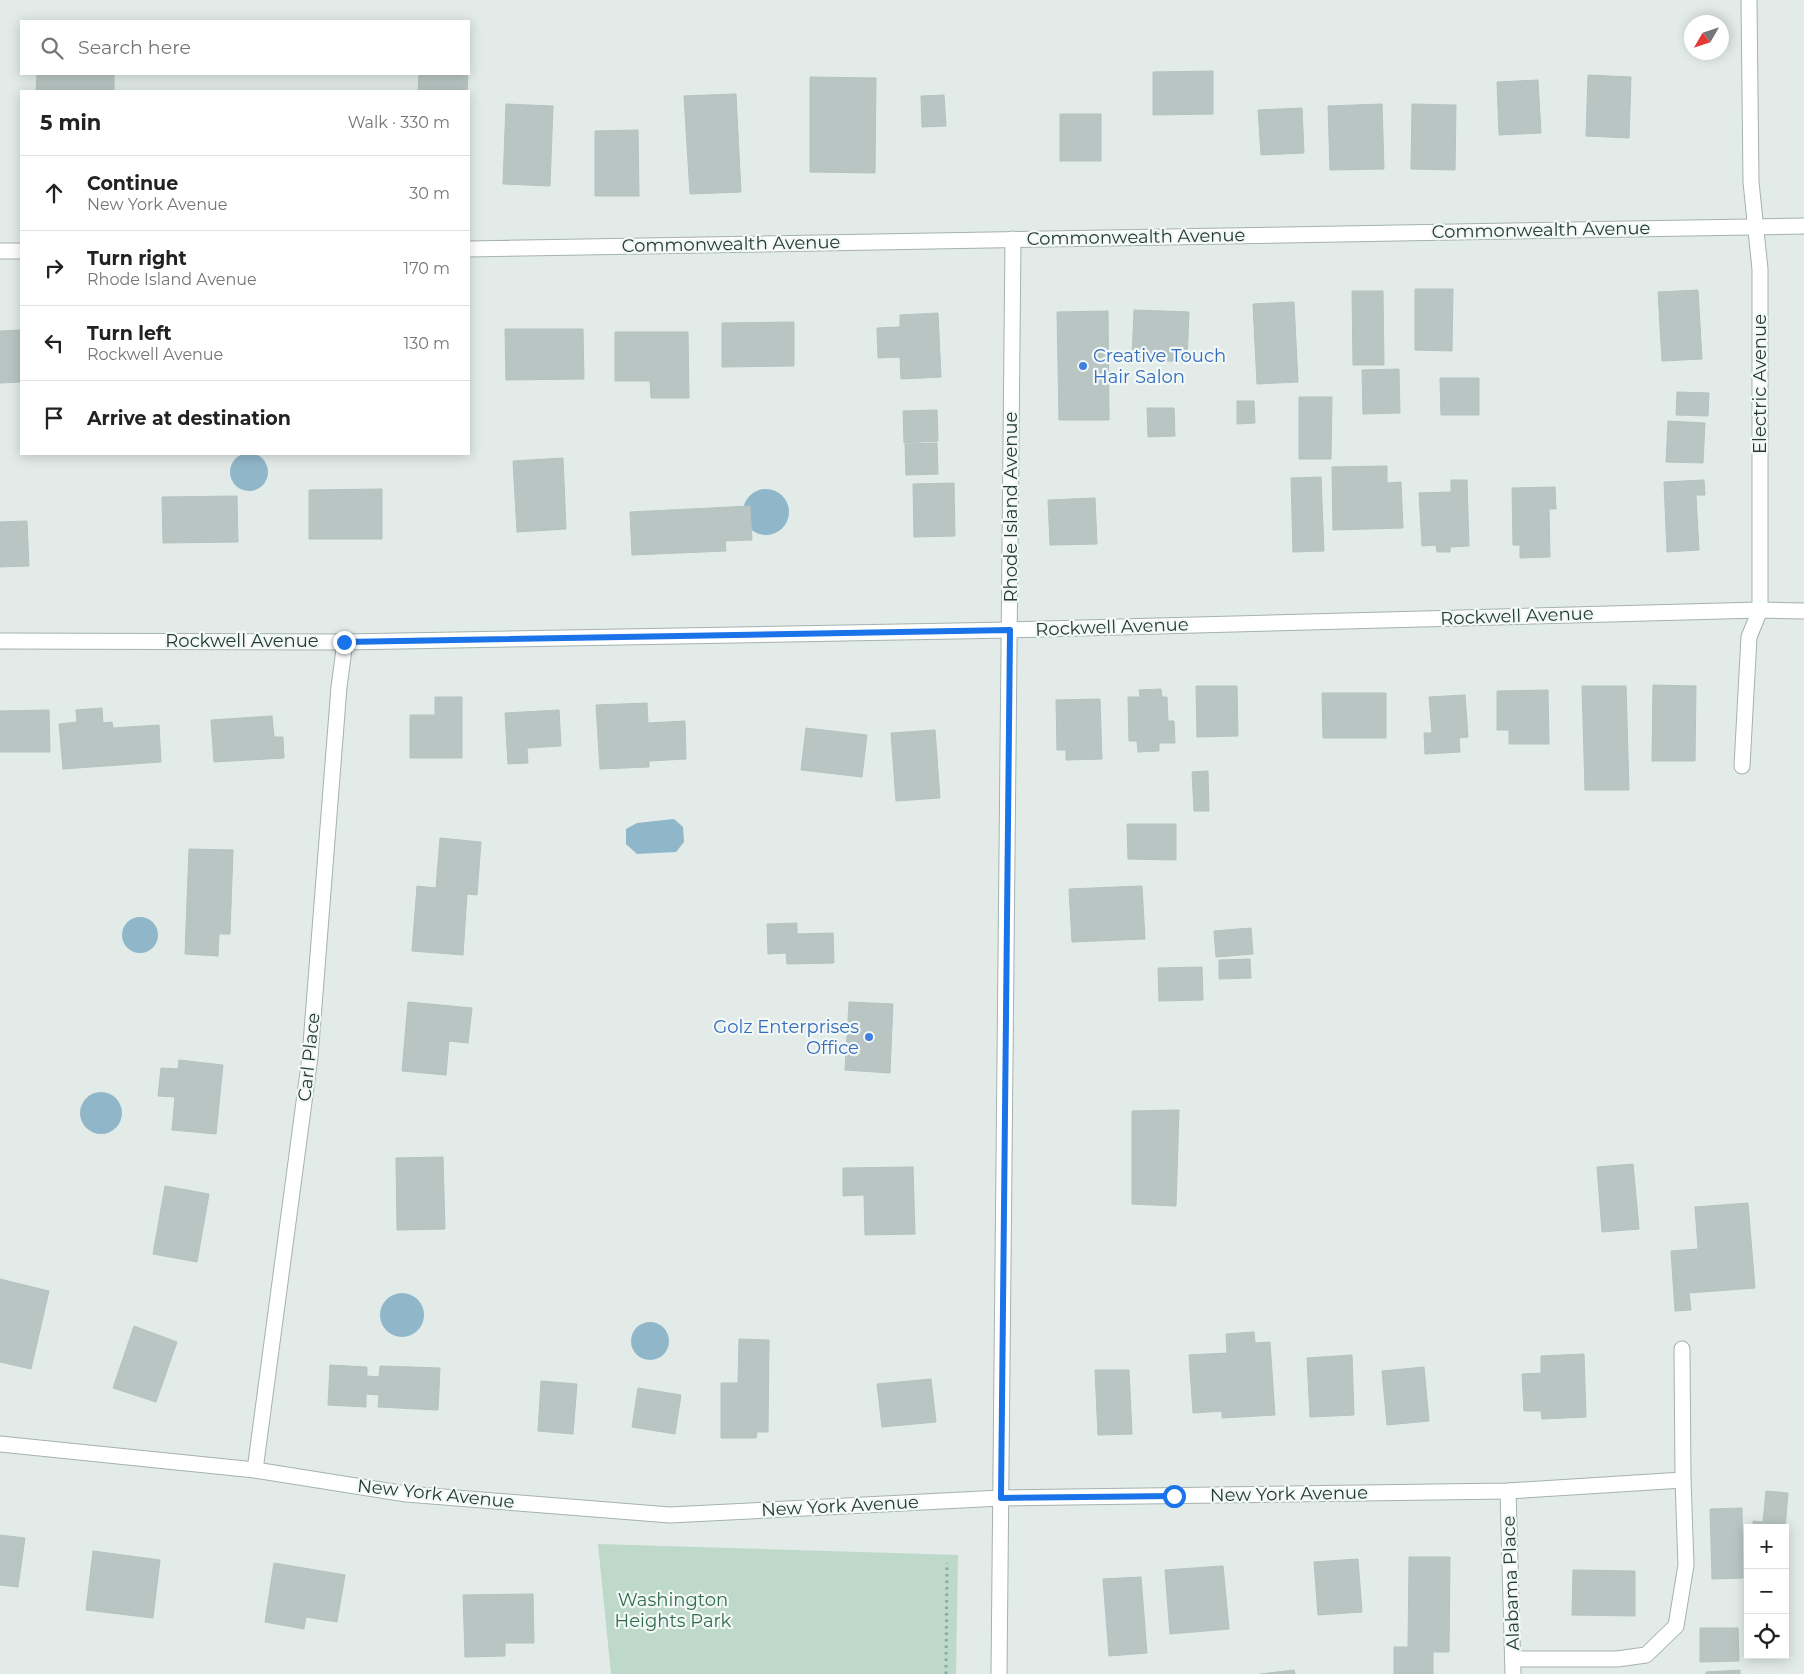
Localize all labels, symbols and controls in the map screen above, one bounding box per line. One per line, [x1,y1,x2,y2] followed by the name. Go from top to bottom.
[1684,15,1729,60] north arrow
[20,20,470,75] search box
[38,34,66,62] icon: search
[78,36,191,59] text: Search here
[40,110,101,135] text: 5 min
[348,113,450,132] text: Walk · 330 m
[87,172,178,195] text: Continue
[40,179,68,207] icon: ahead
[409,184,450,203] text: 30 m
[87,195,227,214] text: New York Avenue
[1431,217,1651,243] street label: Commonwealth Avenue
[1026,224,1246,250] street label: Commonwealth Avenue
[621,231,841,257] street label: Commonwealth Avenue
[87,247,187,270] text: Turn right
[40,254,68,282] icon: right
[403,259,450,278] text: 170 m
[87,270,257,289] text: Rhode Island Avenue
[1749,314,1771,454] street label: Electric Avenue
[87,322,172,345] text: Turn left
[40,329,68,357] icon: left
[403,334,450,353] text: 130 m
[87,345,223,364] text: Rockwell Avenue
[1093,345,1226,388] place label: Creative Touch Hair Salon
[1077,360,1089,372] marker: Creative Touch Hair Salon
[40,404,68,432] icon: arrive
[87,407,291,430] text: Arrive at destination
[1000,411,1022,602] street label: Rhode Island Avenue
[1440,602,1594,630] street label: Rockwell Avenue
[1035,613,1189,641] street label: Rockwell Avenue
[165,630,319,652] street label: Rockwell Avenue
[333,631,356,654] route end
[293,1011,325,1102] street label: Carl Place
[713,1016,859,1059] place label: Golz Enterprises Office
[863,1031,875,1043] marker: Golz Enterprises Office
[356,1475,516,1513] street label: New York Avenue
[1210,1482,1368,1506] street label: New York Avenue
[1163,1485,1186,1508] route start
[761,1491,920,1521] street label: New York Avenue
[1498,1515,1524,1651] street label: Alabama Place
[1744,1524,1789,1659] map controls
[1744,1524,1789,1569] button: +
[1744,1569,1789,1614] button: −
[615,1589,732,1632] park label: Washington Heights Park
[1744,1614,1789,1659] button: locate

